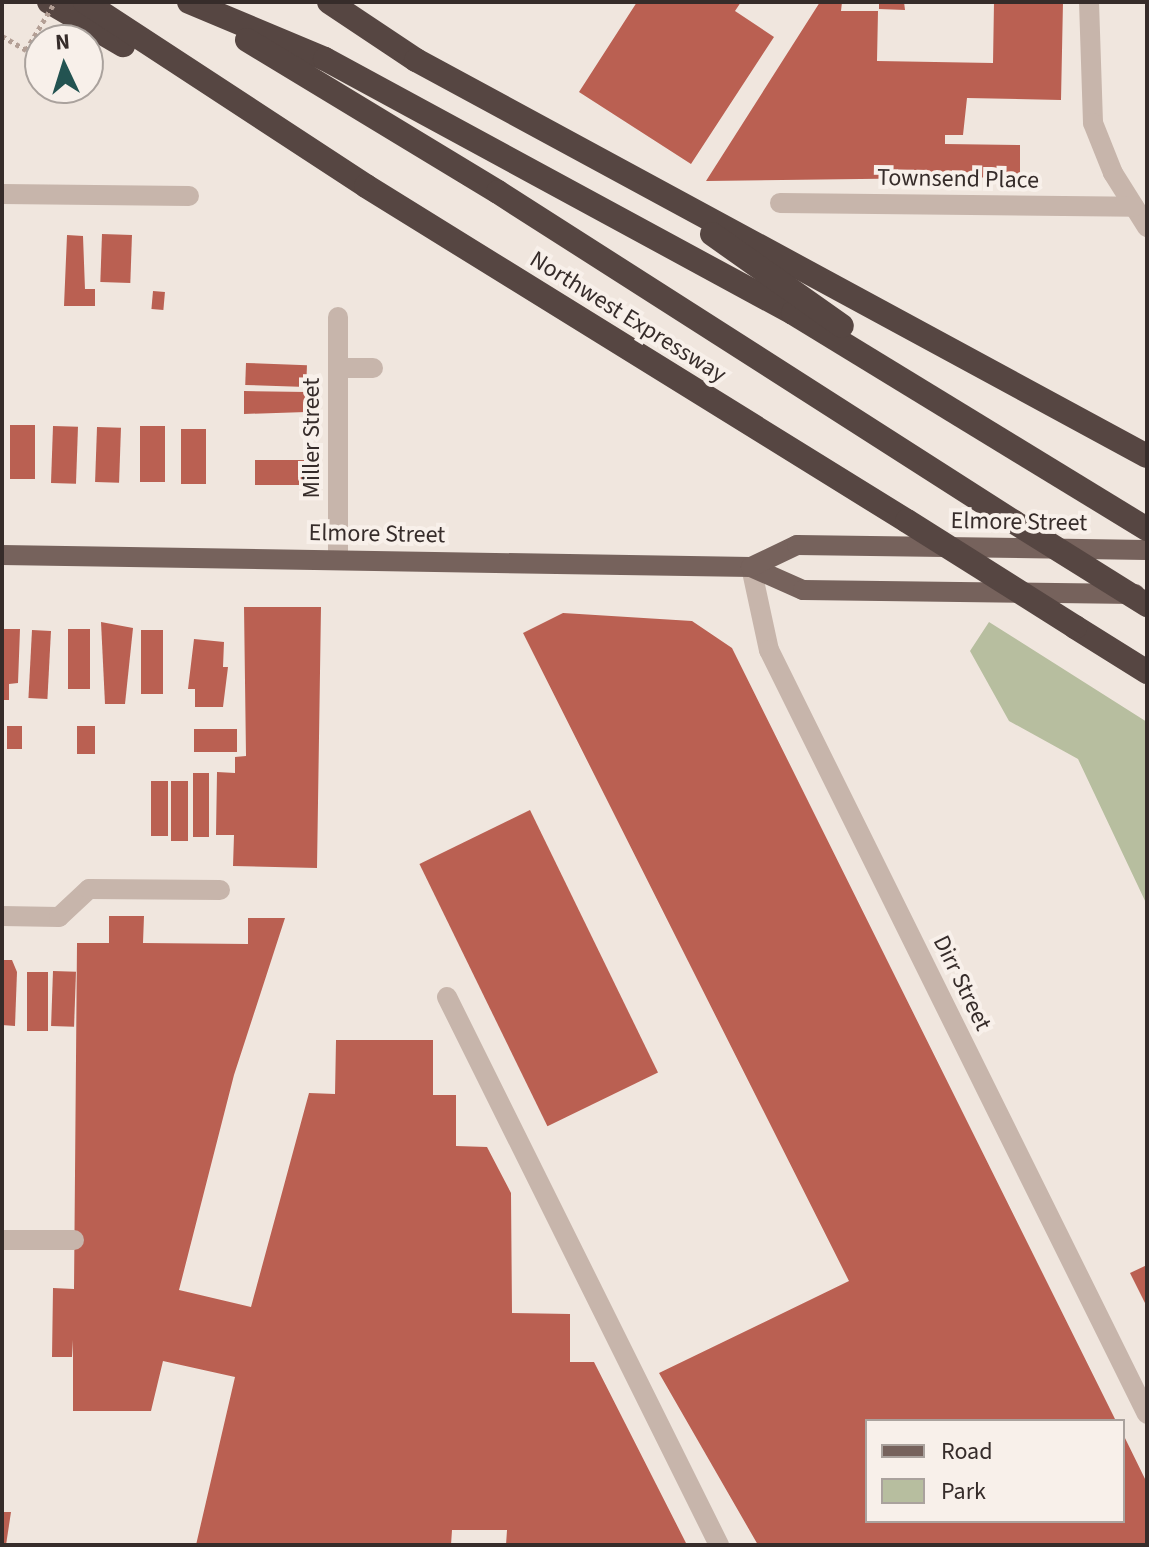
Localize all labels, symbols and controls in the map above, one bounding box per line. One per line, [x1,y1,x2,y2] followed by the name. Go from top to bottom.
[24,24,104,104] north arrow
[54,26,71,59] text: N
[877,163,1039,195] street label: Townsend Place
[525,245,731,389] street label: Northwest Expressway
[298,378,326,498] street label: Miller Street
[950,506,1088,538] street label: Elmore Street
[308,518,446,550] street label: Elmore Street
[927,931,997,1035] street label: Dirr Street
[865,1419,1125,1523] legend
[941,1434,993,1469] text: Road
[941,1474,986,1509] text: Park

